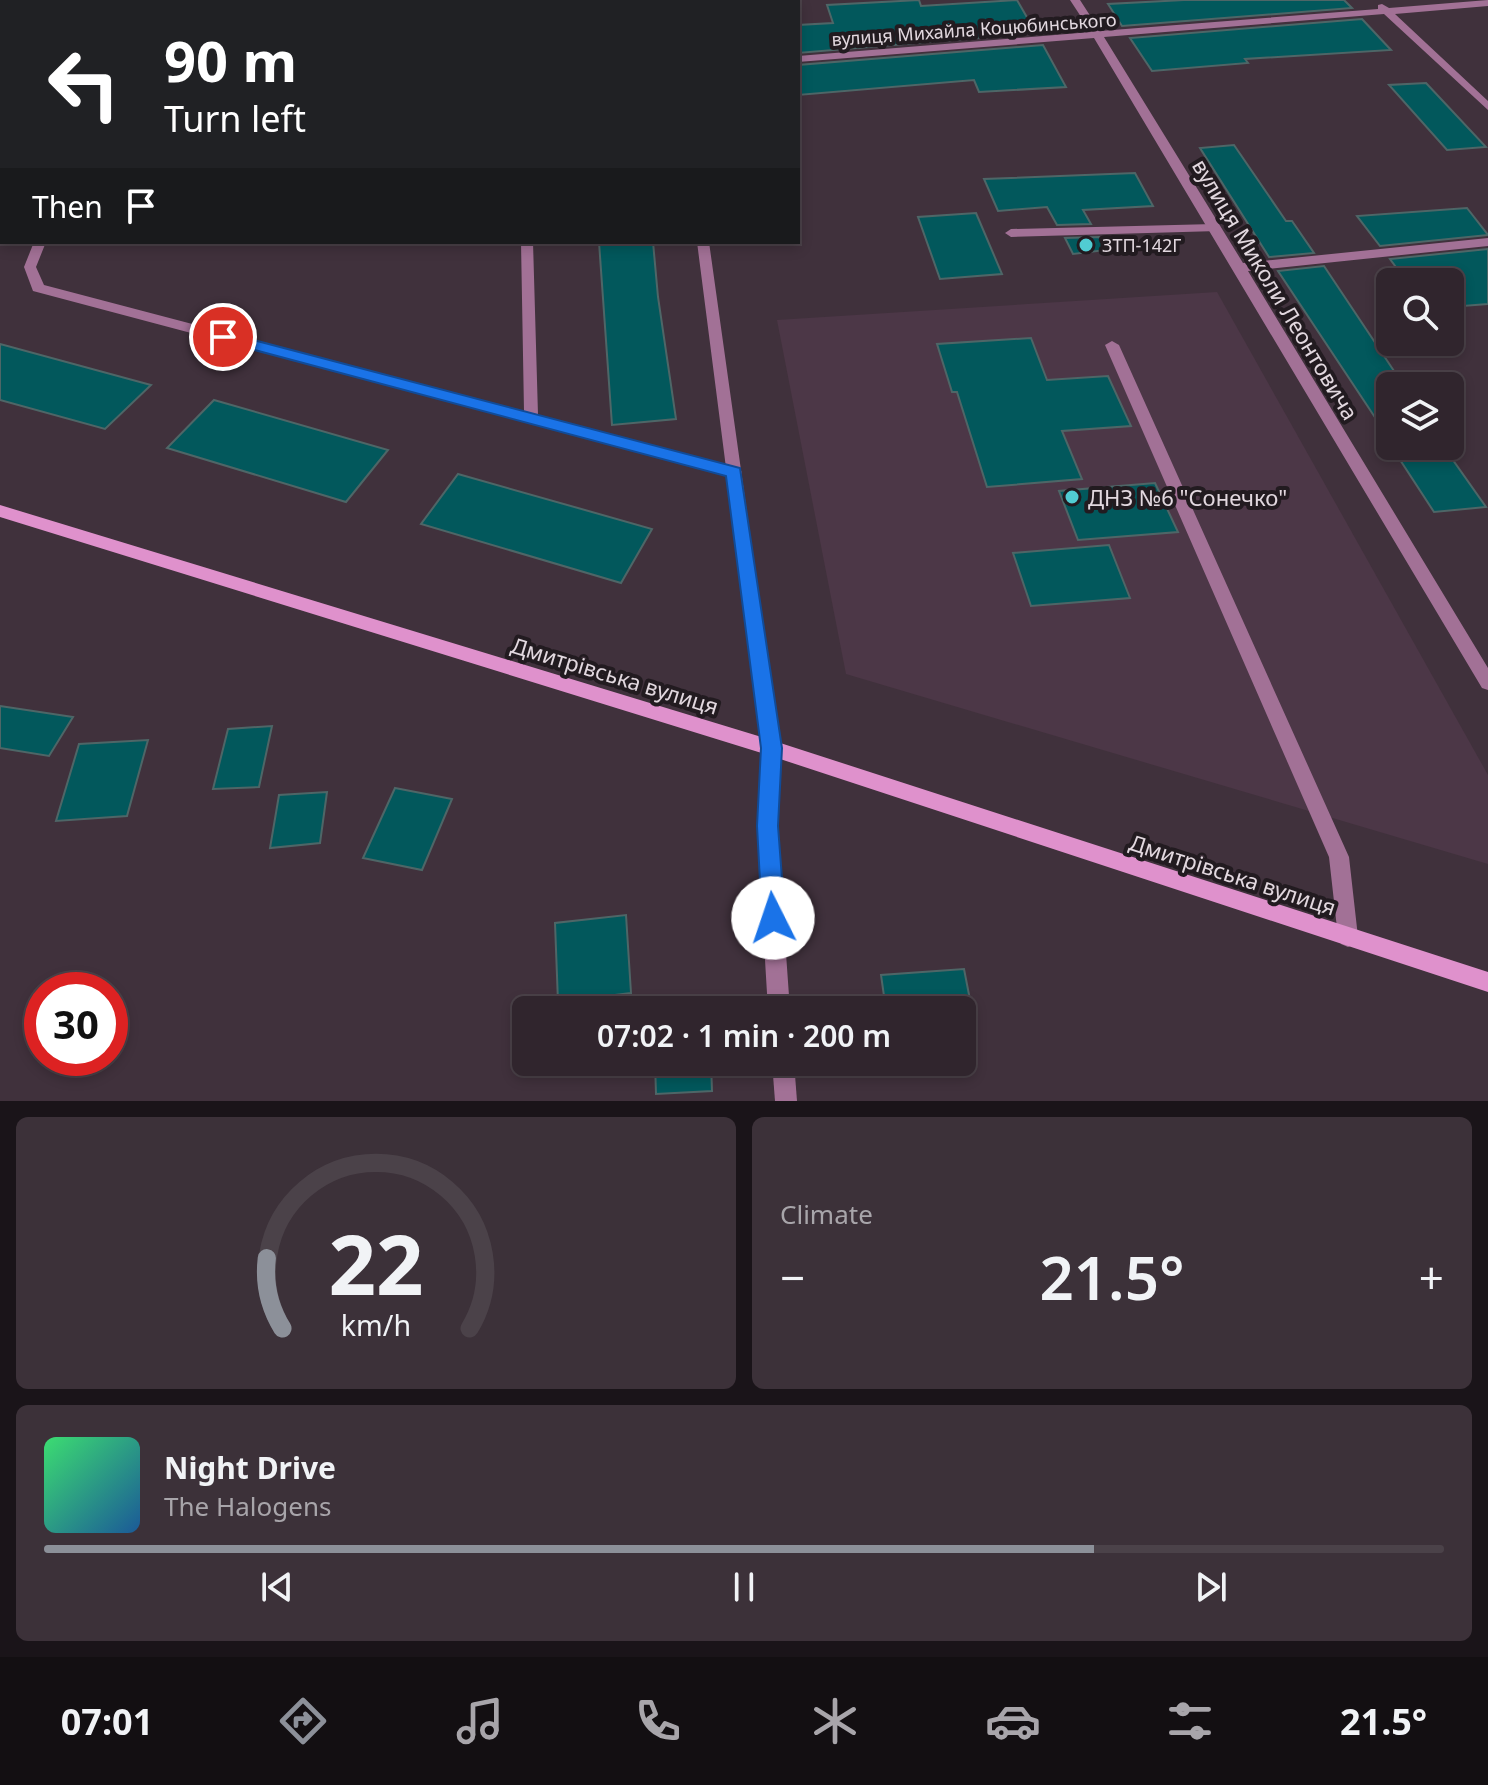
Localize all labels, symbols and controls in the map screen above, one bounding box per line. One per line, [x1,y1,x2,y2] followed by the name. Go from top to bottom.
[831,7,1117,51] street label: вулиця Михайла Коцюбинського
[164,22,297,98] text: 90 m
[32,32,136,136] icon: left
[164,94,306,143] text: Turn left
[1186,153,1366,425] street label: вулиця Миколи Леонтовича
[119,184,163,228] icon: arrive
[32,186,103,227] text: Then
[1102,233,1181,257] place label: ЗТП-142Г
[1077,236,1095,254] marker: ЗТП-142Г
[1376,268,1464,460] map controls
[1376,268,1464,356] button: search
[189,303,257,371] pin
[201,315,245,359] icon: arrive
[1376,372,1464,460] button: layers
[1088,482,1287,512] place label: ДНЗ №6 "Сонечко"
[1063,488,1081,506] marker: ДНЗ №6 "Сонечко"
[508,629,722,721] street label: Дмитрівська вулиця
[1126,826,1340,922] street label: Дмитрівська вулиця
[731,876,815,960] position arrow
[24,972,128,1076] speed limit sign: 30
[597,1015,891,1056] text: 07:02 · 1 min · 200 m
[780,1196,873,1232] text: Climate
[328,1206,424,1319] text: 22
[1039,1236,1185,1318] text: 21.5°
[780,1247,805,1307] text: −
[1419,1247,1444,1307] text: +
[341,1305,411,1344] text: km/h
[164,1447,336,1488] text: Night Drive
[164,1488,331,1524] text: The Halogens
[255,1565,299,1609] icon: previous
[722,1565,766,1609] icon: pause
[1189,1565,1233,1609] icon: next
[275,1693,331,1749] icon: directions
[452,1693,508,1749] icon: music
[630,1693,686,1749] icon: phone
[807,1693,863,1749] icon: climate
[985,1693,1041,1749] icon: car
[1162,1693,1218,1749] icon: filters
[61,1697,153,1746] text: 07:01
[1340,1697,1427,1746] text: 21.5°

